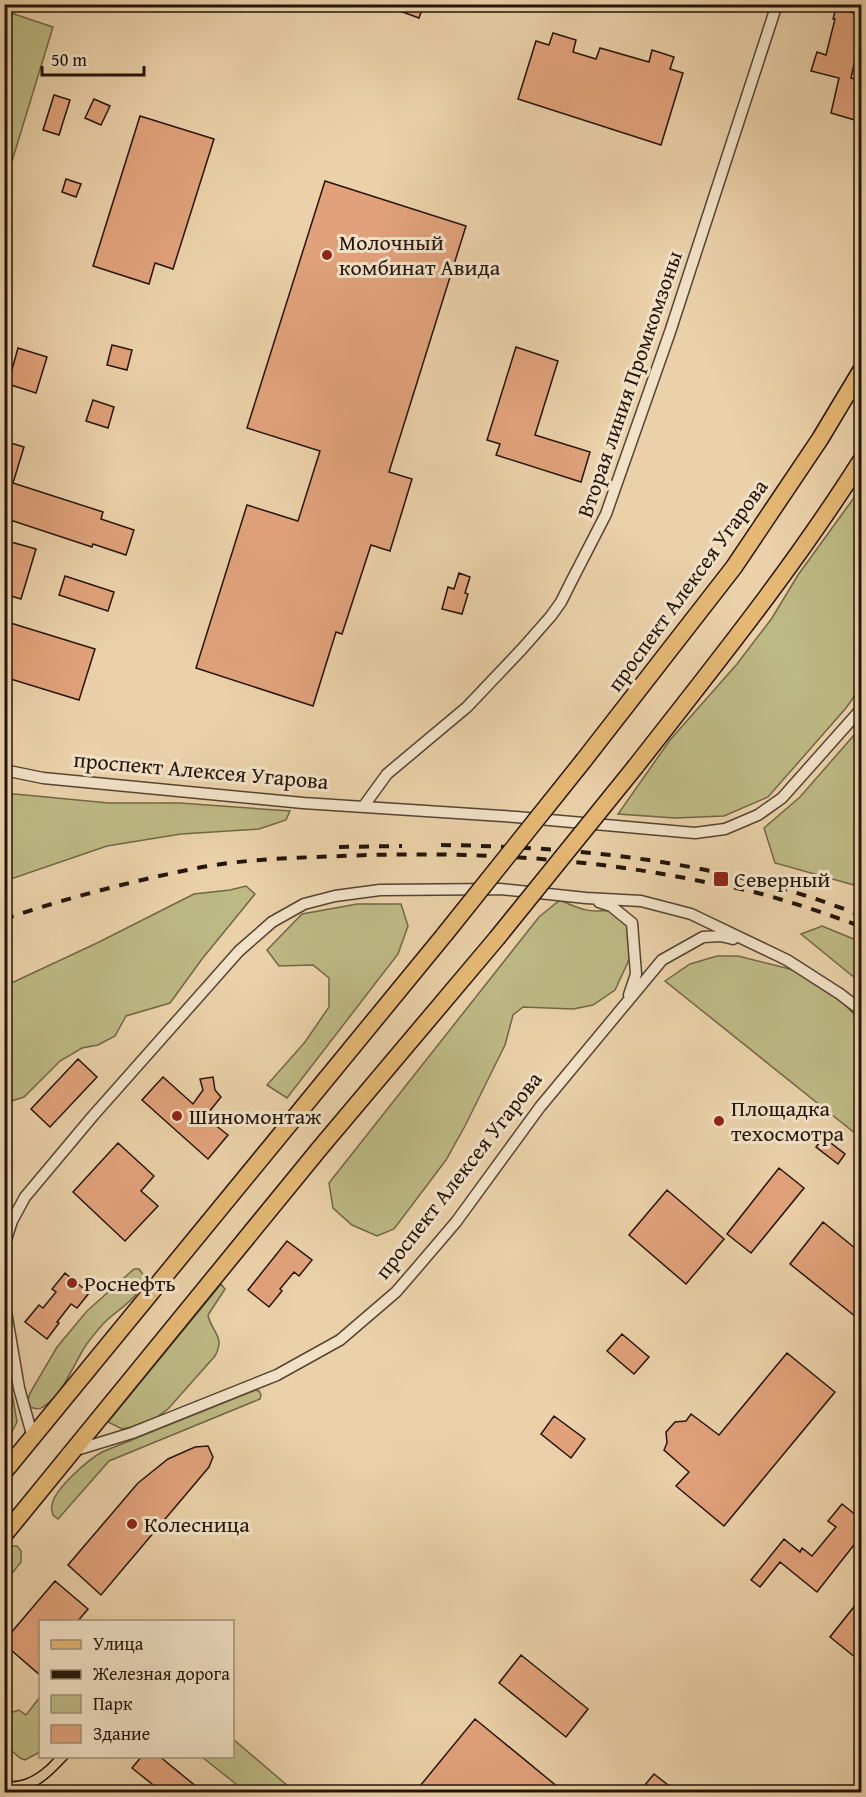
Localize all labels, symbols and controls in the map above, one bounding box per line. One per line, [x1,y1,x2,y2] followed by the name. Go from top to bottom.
[42,39,144,77] scale bar
[51,46,87,73] text: 50 m
[339,226,501,283] place label: Молочный комбинат Авида
[568,246,690,522] street label: Вторая линия Промкомзоны
[320,248,334,262] marker: Молочный комбинат Авида
[599,472,775,698] street label: проспект Алексея Угарова
[72,743,330,797] street label: проспект Алексея Угарова
[734,863,830,895] place label: Северный
[712,870,730,888] marker: Северный
[367,1064,550,1286] street label: проспект Алексея Угарова
[731,1092,845,1149] place label: Площадка техосмотра
[189,1100,322,1132] place label: Шиномонтаж
[170,1109,184,1123] marker: Шиномонтаж
[712,1114,726,1128] marker: Площадка техосмотра
[84,1267,176,1299] place label: Роснефть
[65,1276,79,1290] marker: Роснефть
[144,1508,250,1540] place label: Колесница
[125,1517,139,1531] marker: Колесница
[39,1620,234,1758] legend
[93,1630,144,1657] text: Улица
[92,1660,230,1687] text: Железная дорога
[93,1690,133,1717] text: Парк
[93,1720,150,1747] text: Здание

